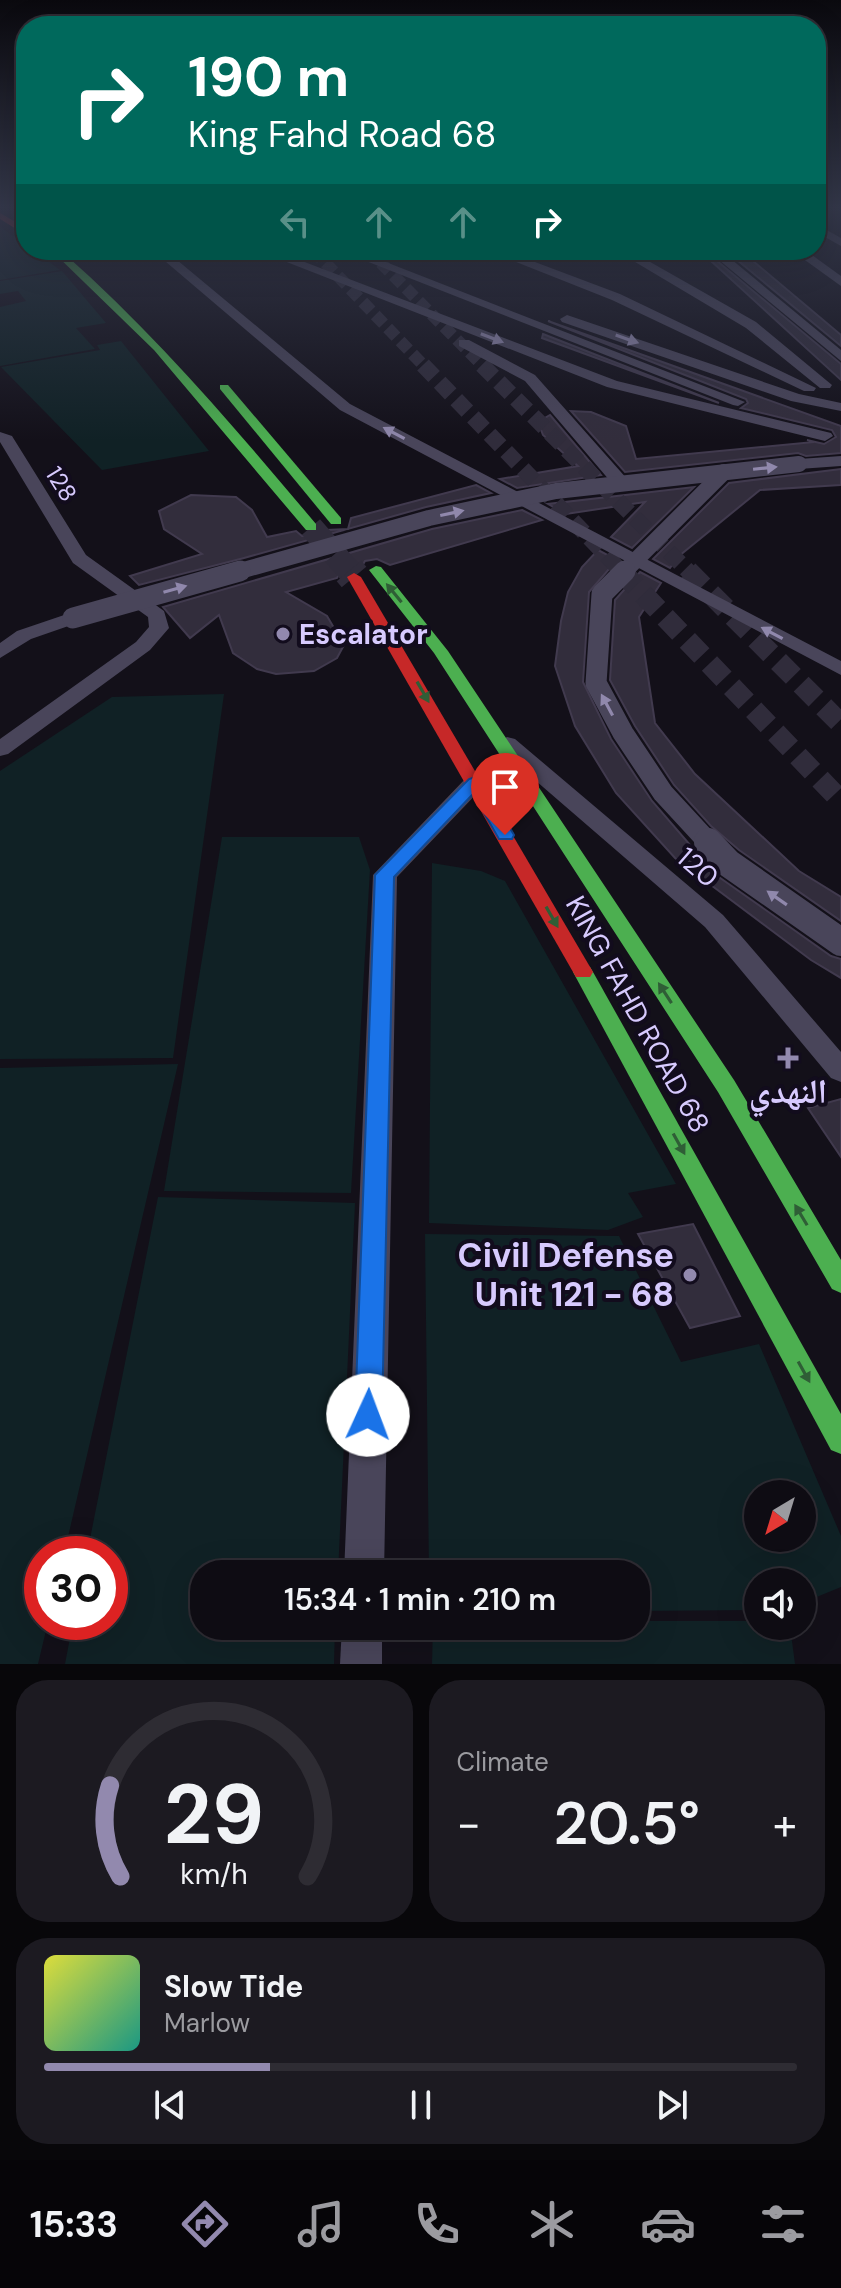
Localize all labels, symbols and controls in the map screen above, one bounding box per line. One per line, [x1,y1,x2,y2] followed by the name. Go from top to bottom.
[188,40,349,113] text: 190 m
[56,48,160,152] icon: right
[188,111,496,158] text: King Fahd Road 68
[273,200,317,244] icon: left
[357,200,401,244] icon: ahead
[441,200,485,244] icon: ahead
[525,200,569,244] icon: right
[480,332,504,345] one-way arrow
[615,334,639,346] one-way arrow
[383,426,405,440] one-way arrow
[39,460,84,507] street label: 128
[753,461,778,474] one-way arrow
[440,506,465,519] one-way arrow
[163,582,187,595] one-way arrow
[386,583,402,603] one-way arrow
[299,616,428,653] place label: Escalator
[274,625,292,643] marker: Escalator
[761,626,783,640] one-way arrow
[416,681,430,703] one-way arrow
[601,694,615,716] one-way arrow
[471,753,539,835] pin
[483,765,527,809] icon: arrive
[669,839,726,896] street label: 120
[557,889,718,1139] street label: KING FAHD ROAD 68
[766,891,787,906] one-way arrow
[545,906,559,928] one-way arrow
[658,983,673,1004] one-way arrow
[779,1049,797,1067] marker: النهدي
[749,1069,827,1118] place label: النهدي
[672,1133,686,1156] one-way arrow
[794,1203,808,1226] one-way arrow
[458,1233,674,1317] place label: Civil Defense Unit 121 - 68
[681,1266,699,1284] marker: Civil Defense Unit 121 - 68
[797,1361,811,1384] one-way arrow
[326,1373,410,1457] position arrow
[744,1480,816,1552] north arrow
[744,1480,816,1640] map controls
[24,1536,128,1640] speed limit sign: 30
[744,1568,816,1640] button: sound
[284,1580,556,1619] text: 15:34 · 1 min · 210 m
[457,1745,549,1779] text: Climate
[164,1760,264,1869] text: 29
[554,1784,700,1863] text: 20.5°
[457,1795,481,1853] text: −
[773,1795,797,1853] text: +
[180,1856,248,1893] text: km/h
[164,1967,303,2006] text: Slow Tide
[164,2006,250,2040] text: Marlow
[148,2083,192,2127] icon: previous
[399,2083,443,2127] icon: pause
[650,2083,694,2127] icon: next
[177,2196,233,2252] icon: directions
[293,2196,349,2252] icon: music
[409,2196,465,2252] icon: phone
[524,2196,580,2252] icon: climate
[640,2196,696,2252] icon: car
[755,2196,811,2252] icon: filters
[30,2201,118,2248] text: 15:33

